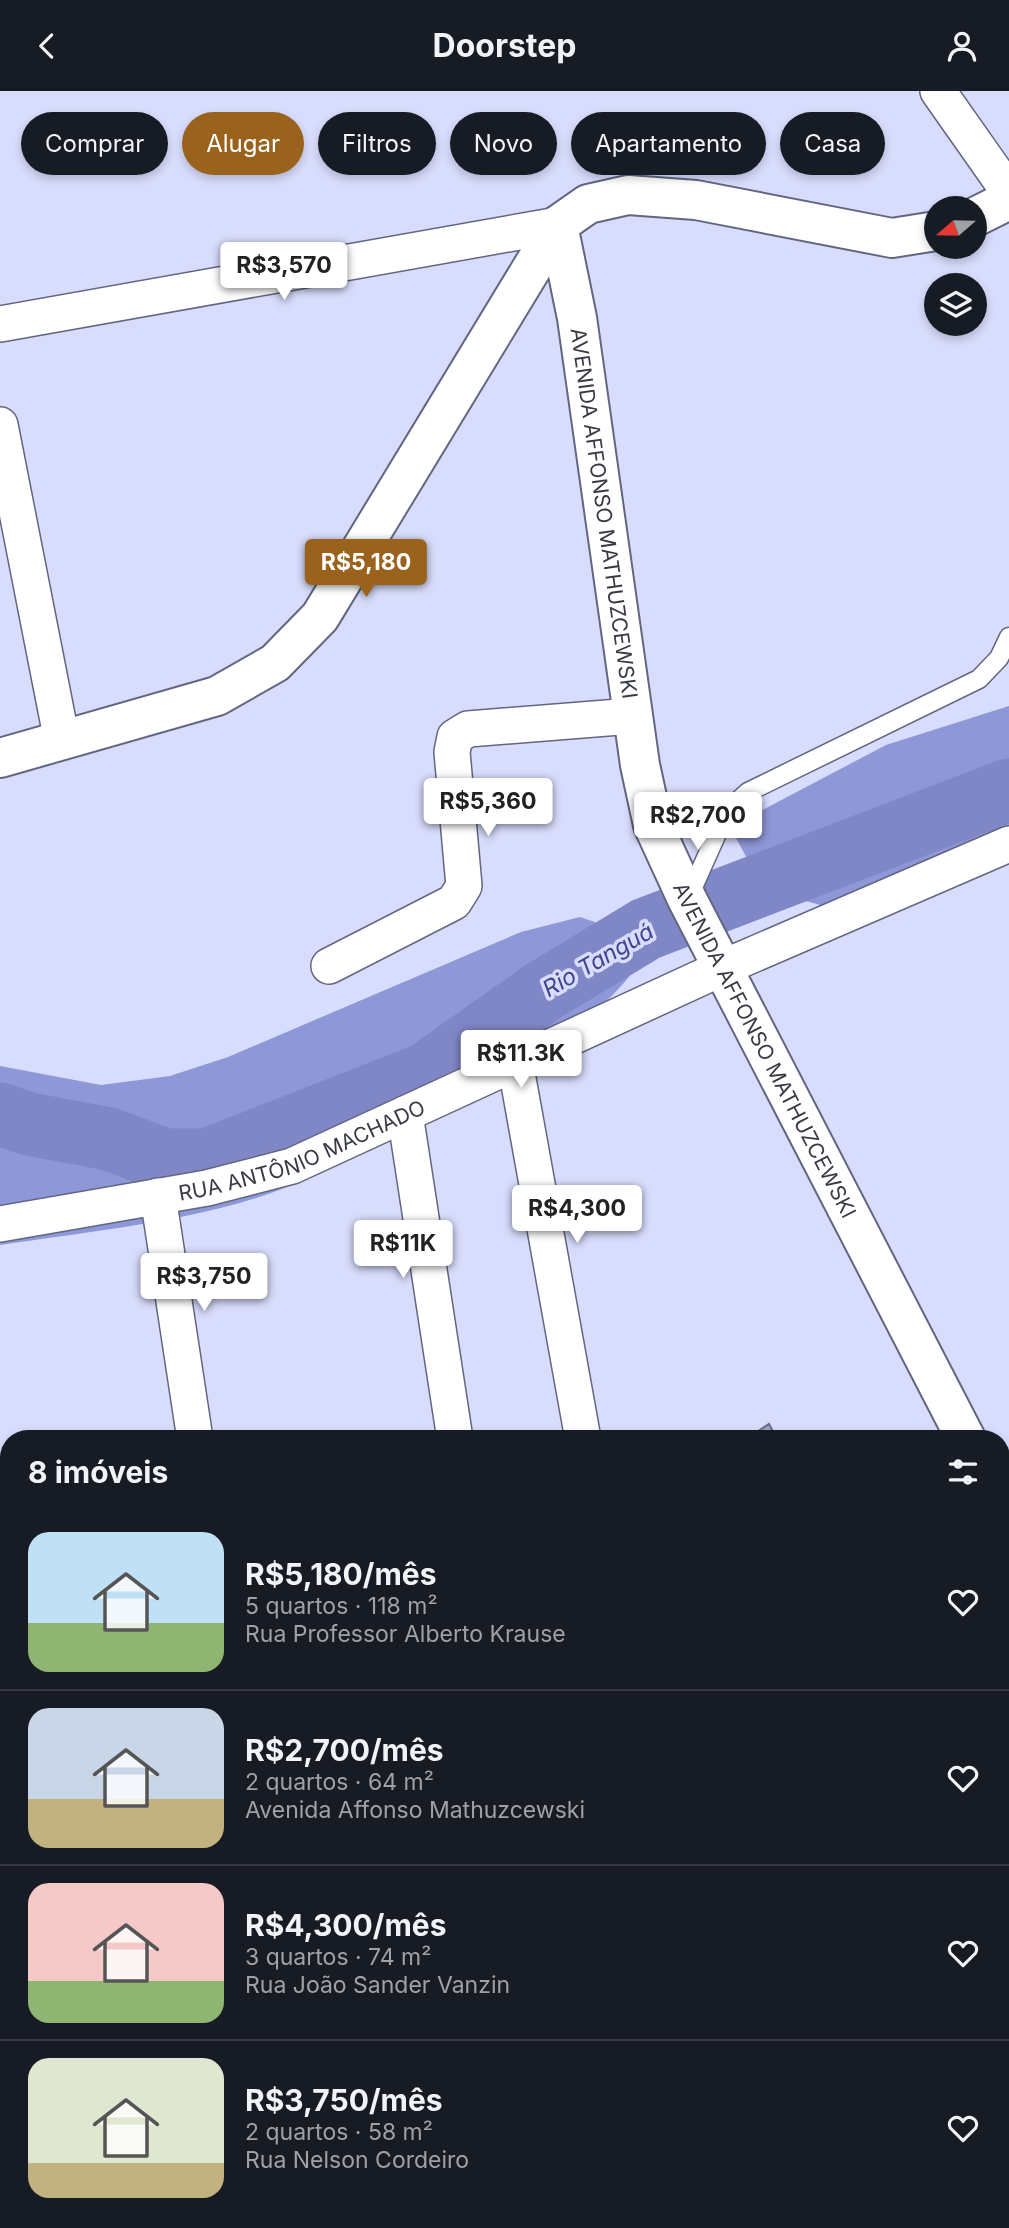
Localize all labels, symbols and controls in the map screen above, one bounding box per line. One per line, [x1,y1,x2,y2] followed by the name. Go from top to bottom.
[433,26,576,65] text: Doorstep
[28,27,66,65] icon: back
[943,27,981,65] icon: person
[21,112,168,175] chip: Comprar
[182,112,304,175] chip: Alugar
[318,112,436,175] chip: Filtros
[450,112,557,175] chip: Novo
[571,112,766,175] chip: Apartamento
[780,112,885,175] chip: Casa
[924,196,987,259] north arrow
[924,196,987,336] map controls
[219,243,349,302] pin: R$3,570
[236,251,332,279] text: R$3,570
[924,273,987,336] button: layers
[566,326,643,700] street label: AVENIDA AFFONSO MATHUZCEWSKI
[301,539,431,599] pin: R$5,180
[321,548,411,576] text: R$5,180
[423,779,553,838] pin: R$5,360
[440,787,536,815] text: R$5,360
[633,793,763,852] pin: R$2,700
[650,801,746,829] text: R$2,700
[668,878,862,1222] street label: AVENIDA AFFONSO MATHUZCEWSKI
[538,917,658,1003] water label: Rio Tanguá
[456,1031,586,1090] pin: R$11.3K
[477,1039,565,1067] text: R$11.3K
[177,1094,429,1205] street label: RUA ANTÔNIO MACHADO
[512,1185,642,1245] pin: R$4,300
[528,1194,626,1222] text: R$4,300
[354,1221,452,1280] pin: R$11K
[370,1229,436,1257] text: R$11K
[139,1253,269,1313] pin: R$3,750
[157,1262,252,1290] text: R$3,750
[944,1453,982,1491] icon: filters
[28,1454,168,1490] text: 8 imóveis
[245,1556,437,1592] text: R$5,180/mês
[84,1560,168,1644] icon: home
[944,1583,982,1621] icon: heart
[245,1592,438,1620] text: 5 quartos · 118 m²
[245,1620,566,1648] text: Rua Professor Alberto Krause
[245,1732,444,1768] text: R$2,700/mês
[84,1736,168,1820] icon: home
[944,1759,982,1797] icon: heart
[245,1768,434,1796] text: 2 quartos · 64 m²
[245,1796,585,1824] text: Avenida Affonso Mathuzcewski
[245,1907,446,1943] text: R$4,300/mês
[84,1911,168,1995] icon: home
[944,1934,982,1972] icon: heart
[245,1943,431,1971] text: 3 quartos · 74 m²
[245,1971,510,1999] text: Rua João Sander Vanzin
[245,2082,443,2118] text: R$3,750/mês
[84,2086,168,2170] icon: home
[944,2109,982,2147] icon: heart
[245,2118,433,2146] text: 2 quartos · 58 m²
[245,2146,469,2174] text: Rua Nelson Cordeiro

